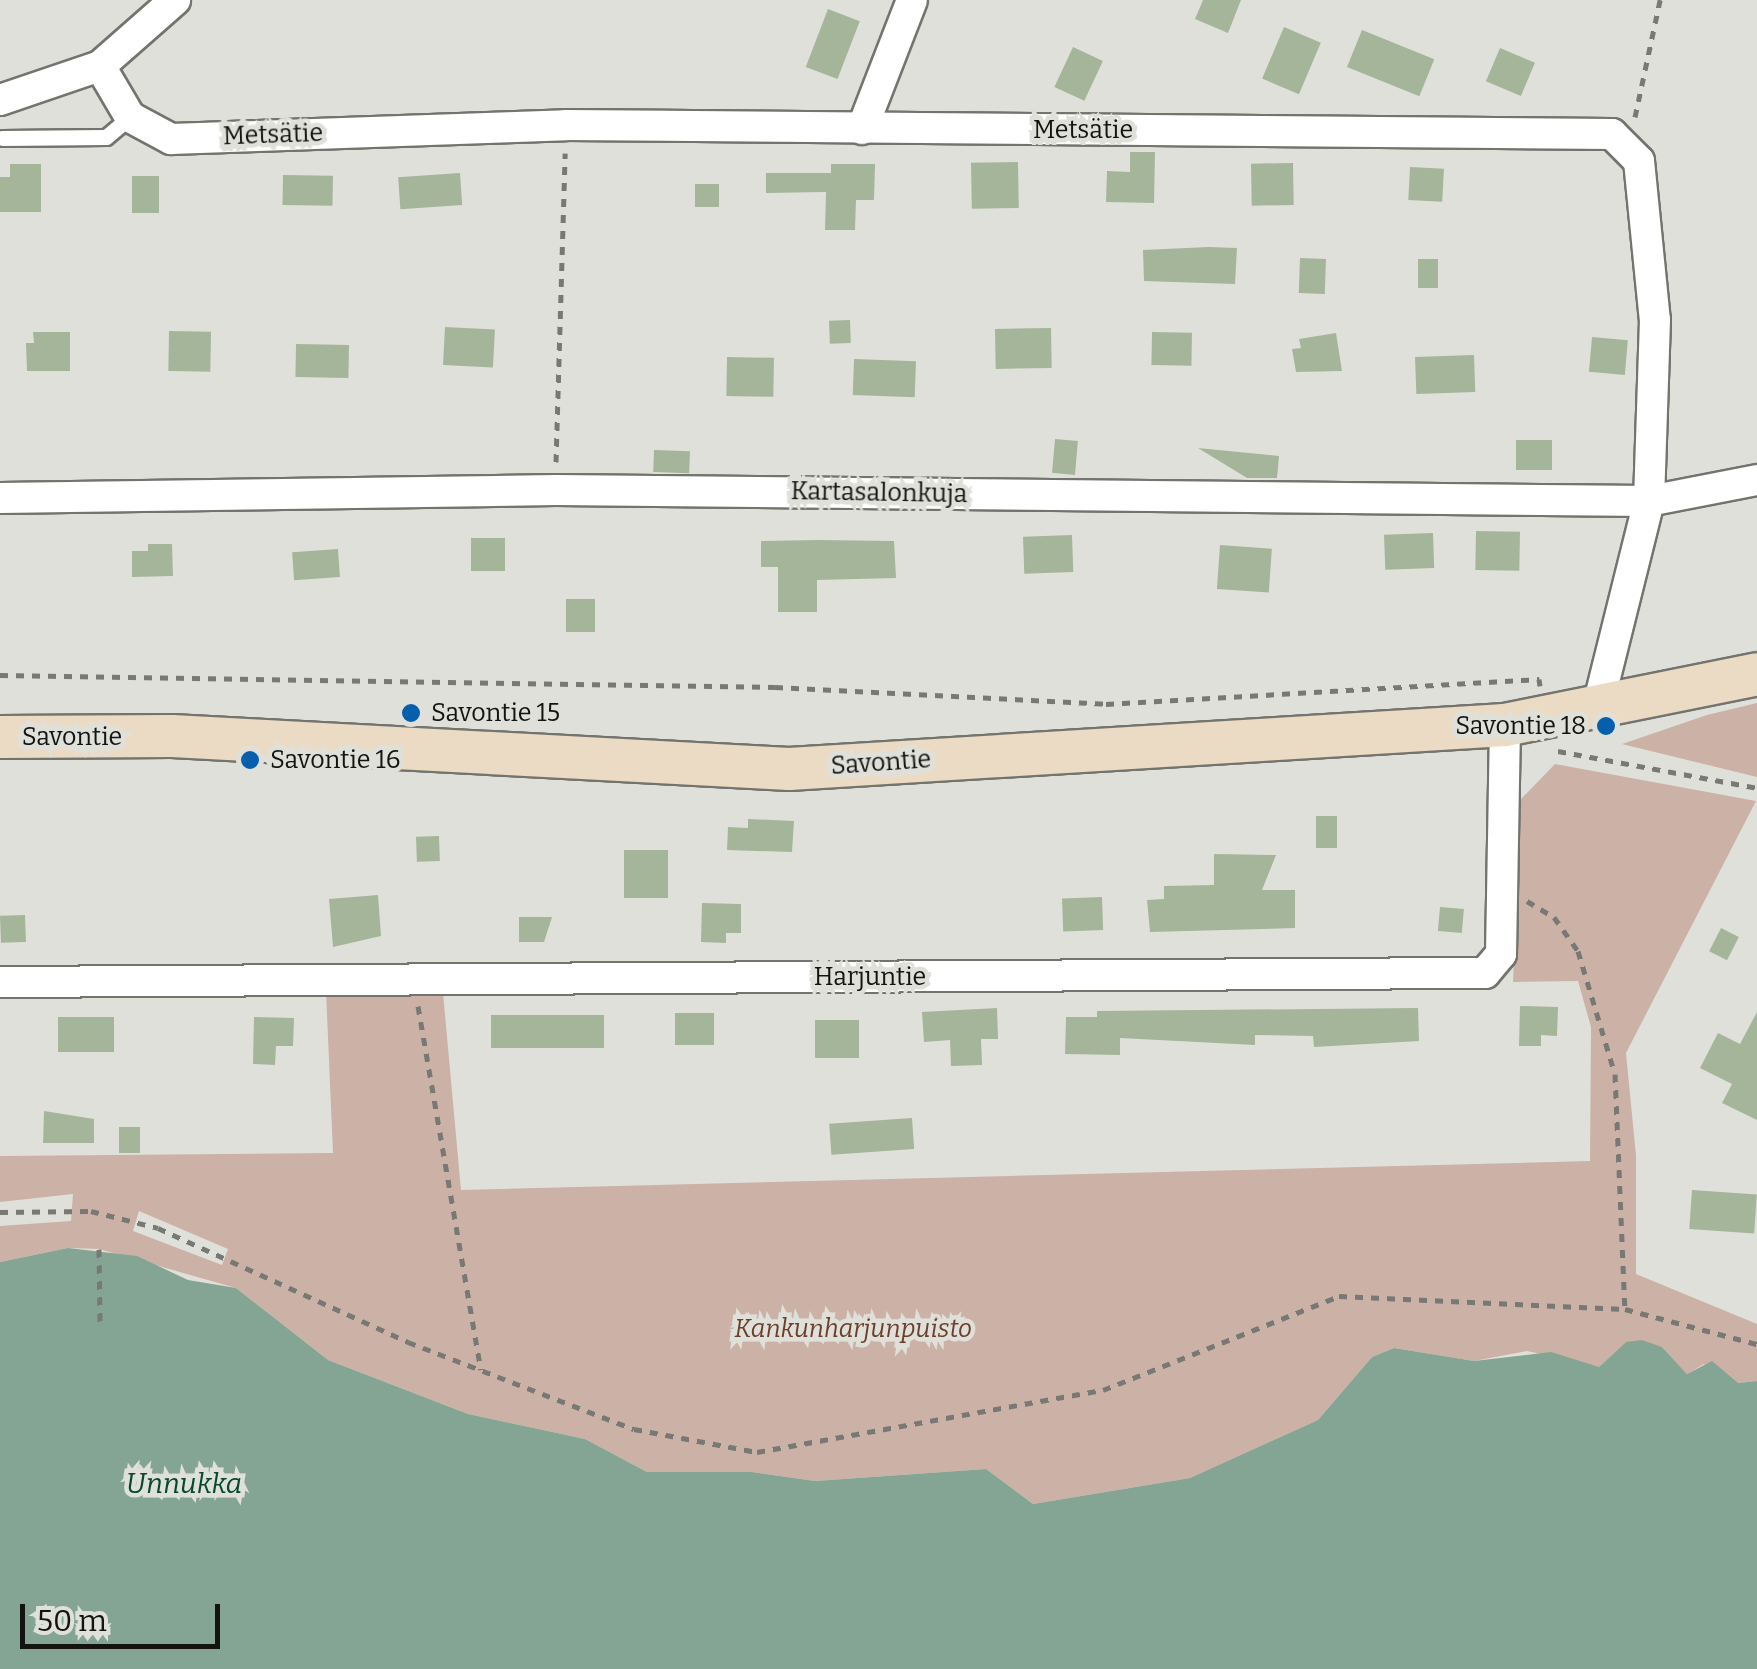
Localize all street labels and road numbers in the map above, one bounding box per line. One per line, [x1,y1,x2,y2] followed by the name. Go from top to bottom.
[1033,115,1133,145] street label: Metsätie
[222,118,324,152] street label: Metsätie
[790,476,968,510] street label: Kartasalonkuja
[22,722,122,752] street label: Savontie
[830,745,932,781] street label: Savontie
[814,962,926,992] street label: Harjuntie

